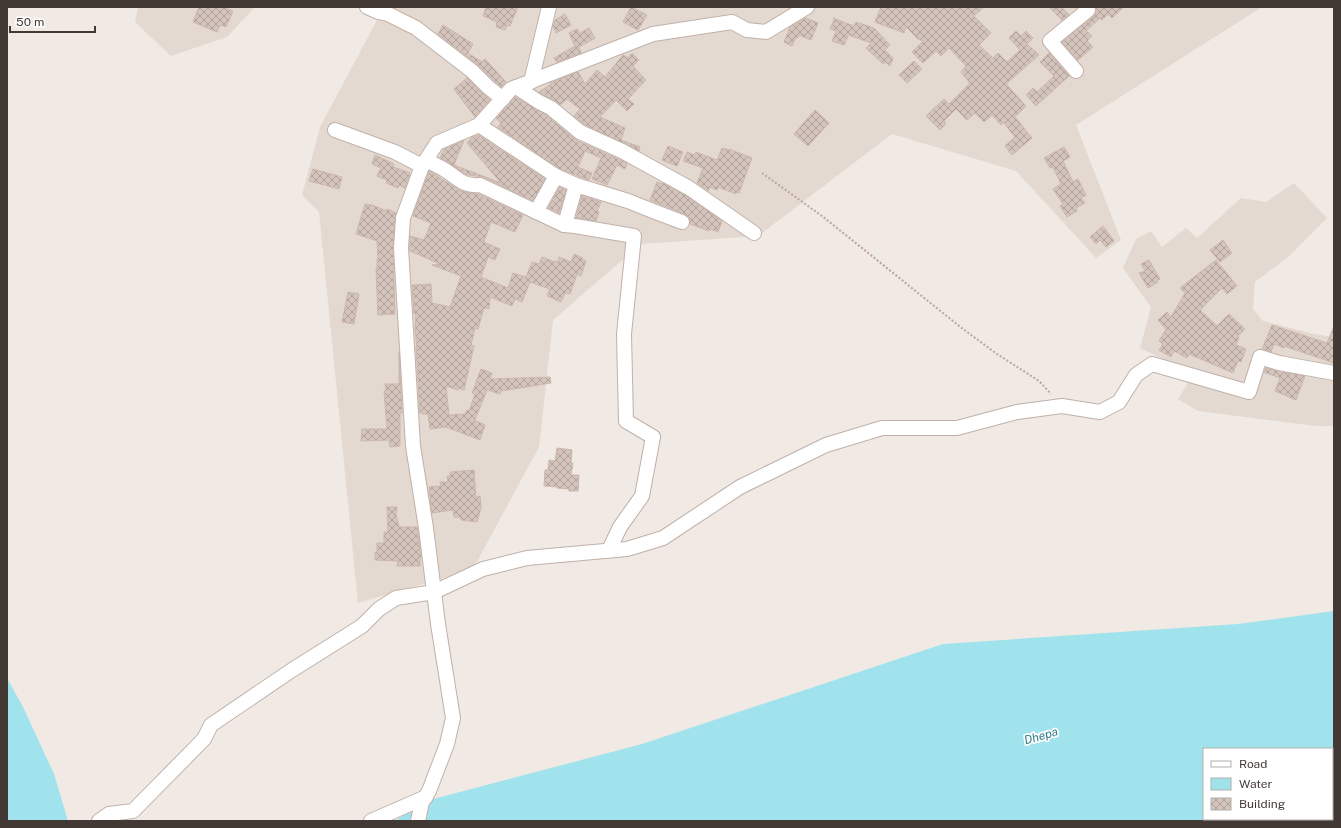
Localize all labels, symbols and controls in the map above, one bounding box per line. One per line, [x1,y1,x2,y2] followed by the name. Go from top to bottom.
[10,8,95,34] scale bar
[16,15,44,29] text: 50 m
[1022,725,1060,747] water label: Dhepa
[1203,748,1333,820] legend
[1239,757,1267,771] text: Road
[1239,777,1273,791] text: Water
[1239,797,1285,811] text: Building

